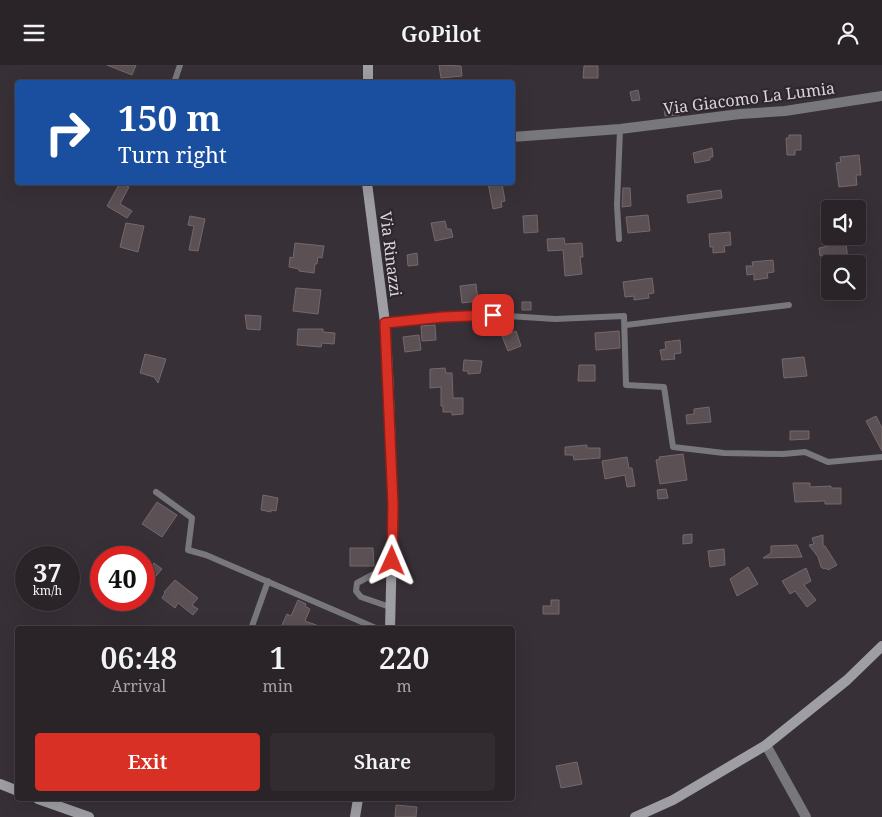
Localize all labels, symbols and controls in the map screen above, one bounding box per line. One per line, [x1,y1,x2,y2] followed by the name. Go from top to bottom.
[401,18,481,48] text: GoPilot
[20,19,48,47] icon: menu
[834,19,862,47] icon: person
[662,77,836,119] street label: Via Giacomo La Lumia
[118,94,221,141] text: 150 m
[35,100,100,165] icon: right
[118,139,227,169] text: Turn right
[821,200,866,300] map controls
[821,200,866,245] button: sound
[375,210,407,298] street label: Via Rinazzi
[821,255,866,300] button: search
[472,294,514,336] pin
[479,301,507,329] icon: arrive
[365,534,417,586] position arrow
[90,546,155,611] speed limit sign: 40
[33,555,62,589] text: 37
[33,582,62,599] text: km/h
[101,637,177,678] text: 06:48
[269,637,286,678] text: 1
[379,637,429,678] text: 220
[111,675,166,697] text: Arrival
[263,675,293,697] text: min
[397,675,412,697] text: m
[35,733,260,791] button: Exit
[270,733,495,791] button: Share

